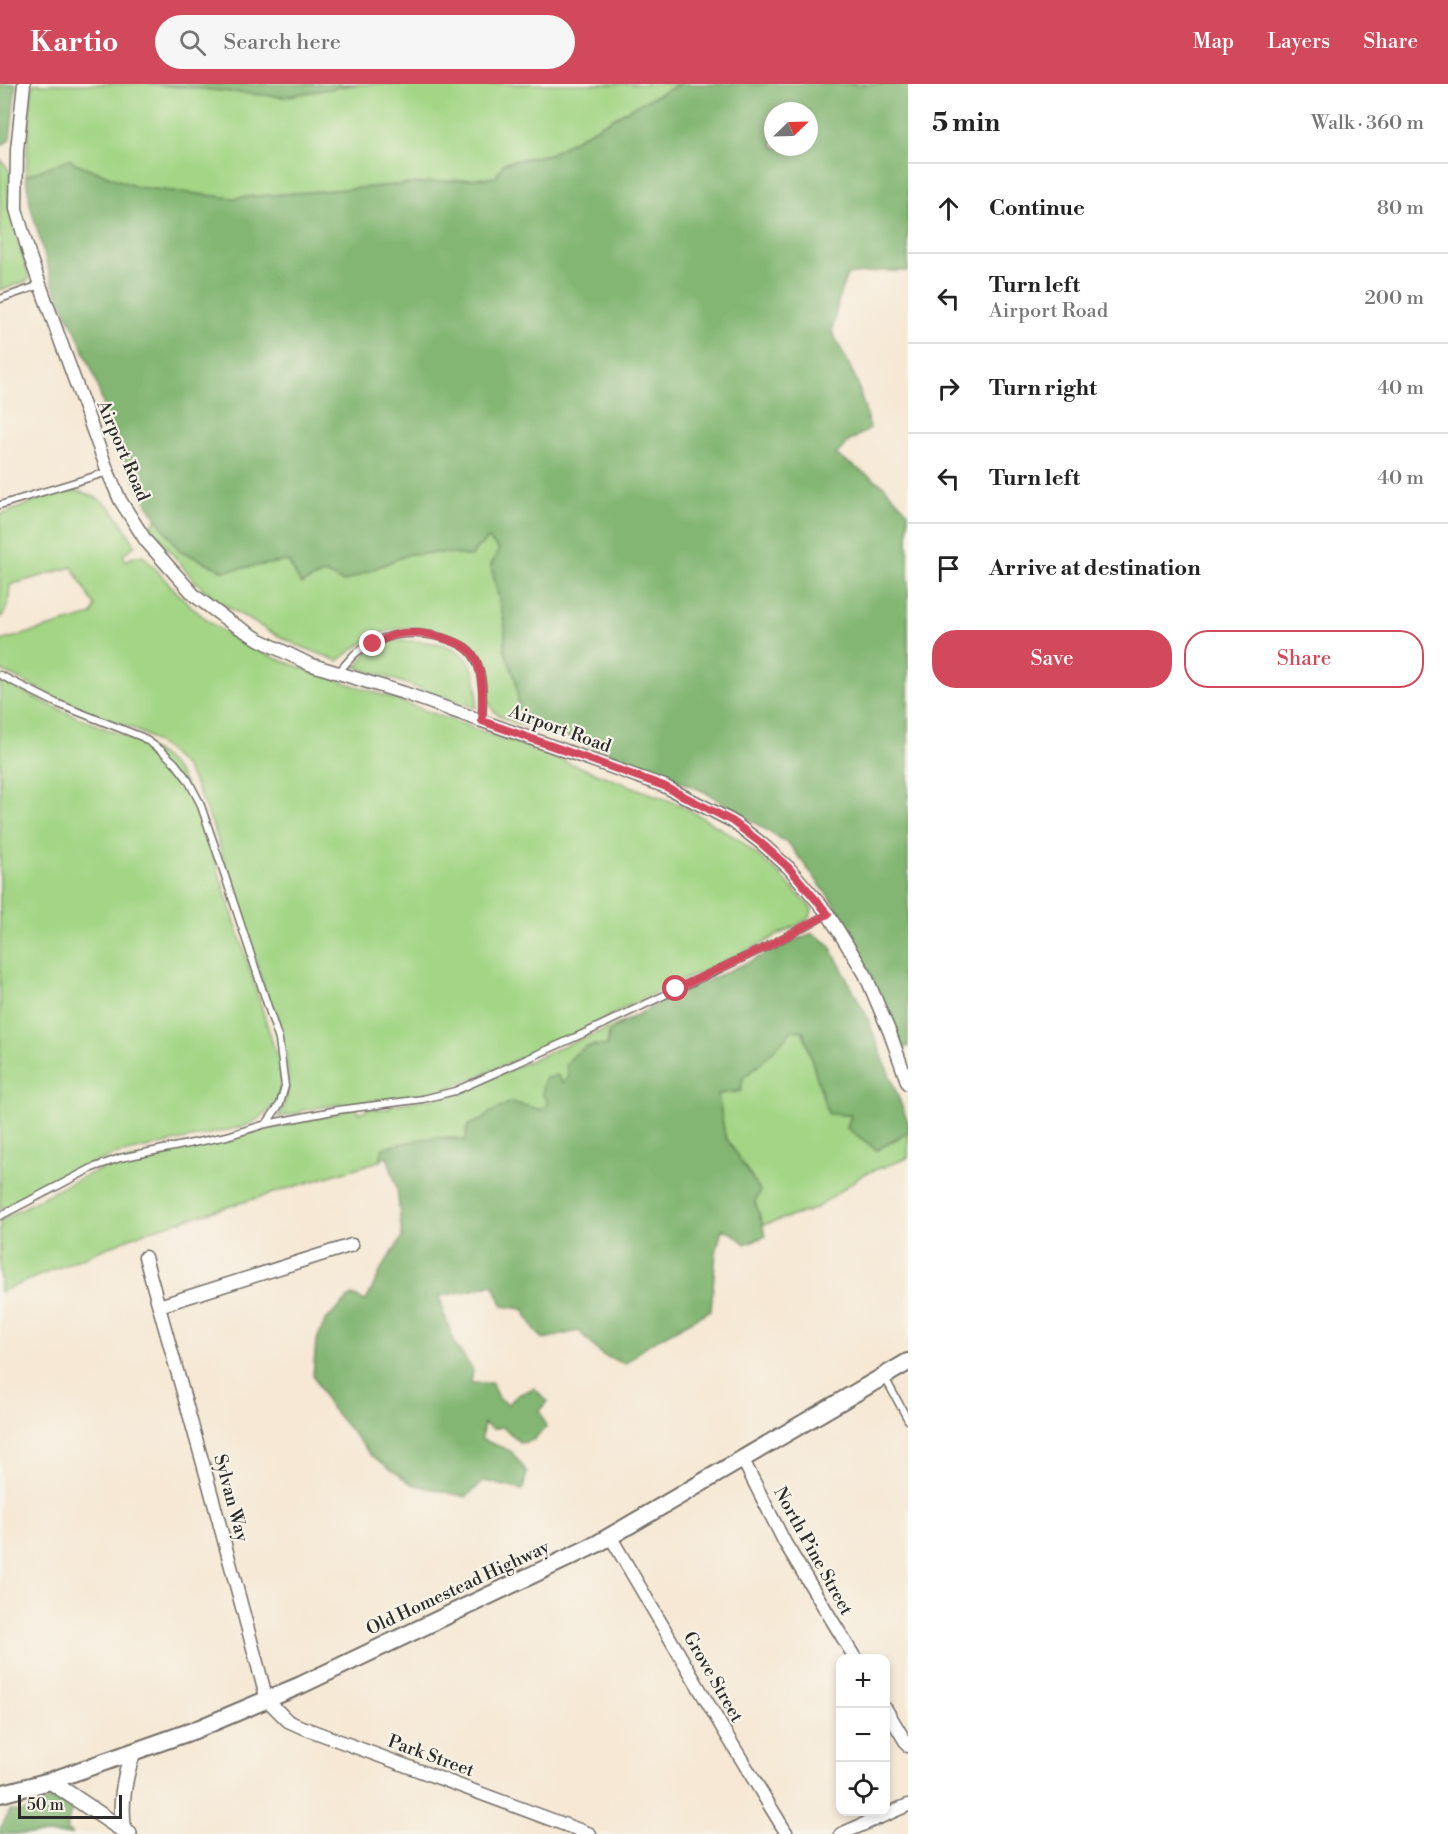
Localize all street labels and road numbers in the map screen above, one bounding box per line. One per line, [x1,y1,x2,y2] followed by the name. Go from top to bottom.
[91,396,155,506] street label: Airport Road
[505,700,615,758] street label: Airport Road
[208,1452,254,1544] street label: Sylvan Way
[768,1483,858,1620] street label: North Pine Street
[363,1535,554,1641] street label: Old Homestead Highway
[678,1628,749,1727] street label: Grove Street
[385,1730,478,1782] street label: Park Street

